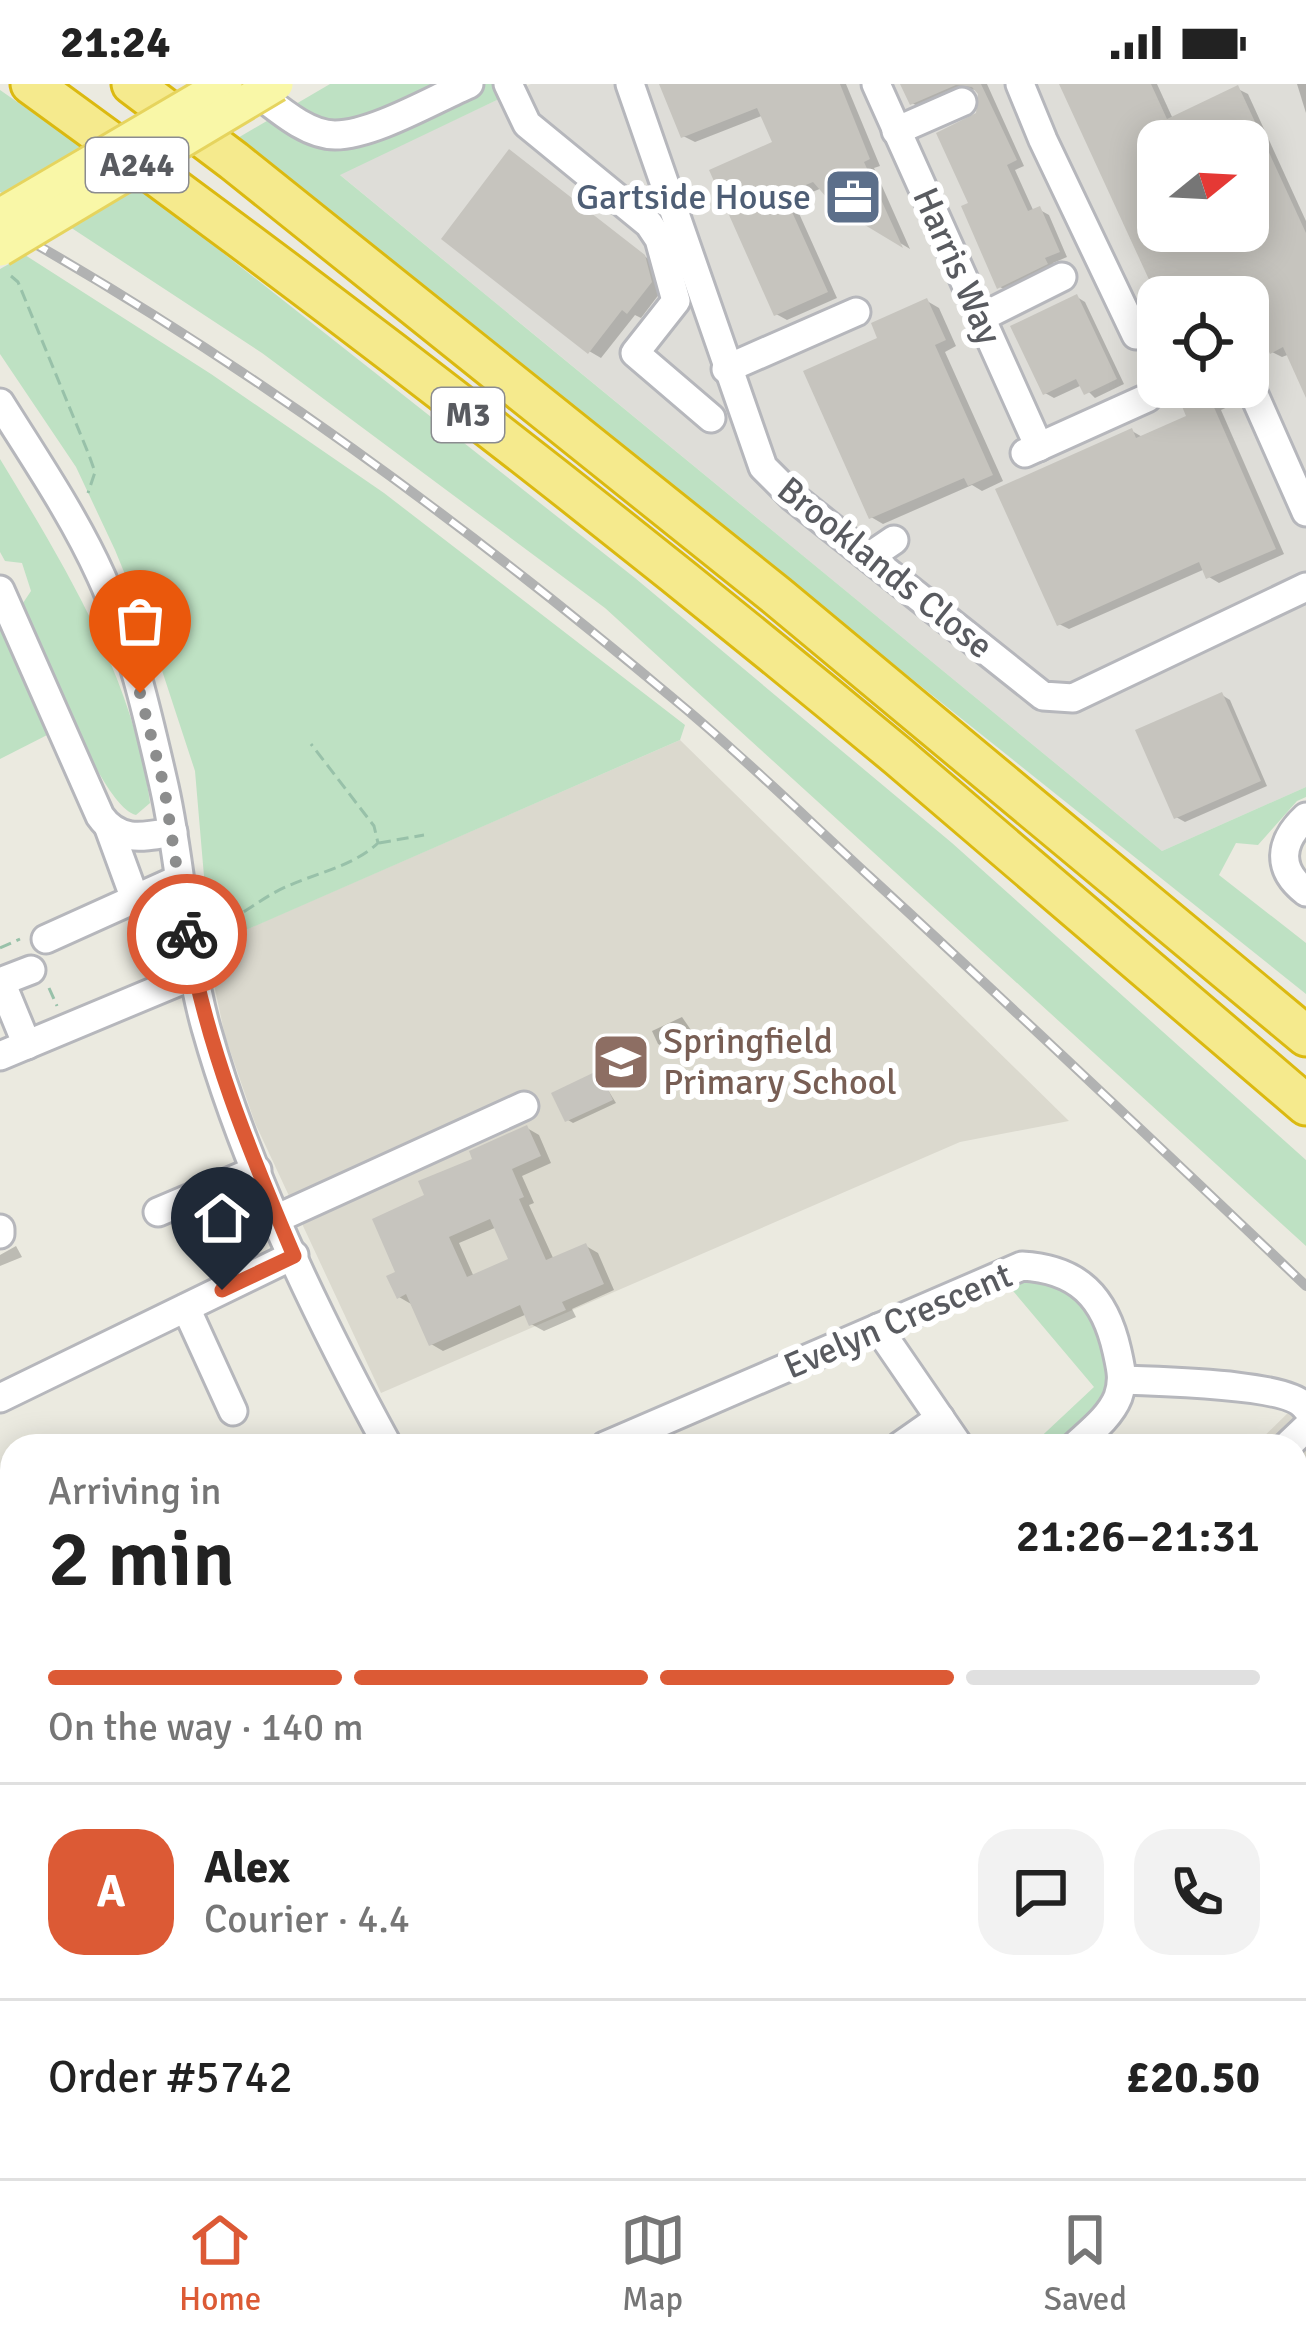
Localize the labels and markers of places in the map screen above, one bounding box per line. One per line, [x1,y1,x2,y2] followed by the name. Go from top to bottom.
[822,166,884,228] office icon: Gartside House
[576,175,811,220] place label: Gartside House
[89,570,191,693] pin
[663,1019,897,1105] place label: Springfield Primary School
[590,1031,652,1093] school or university icon: Springfield Primary School
[171,1167,273,1290] pin

